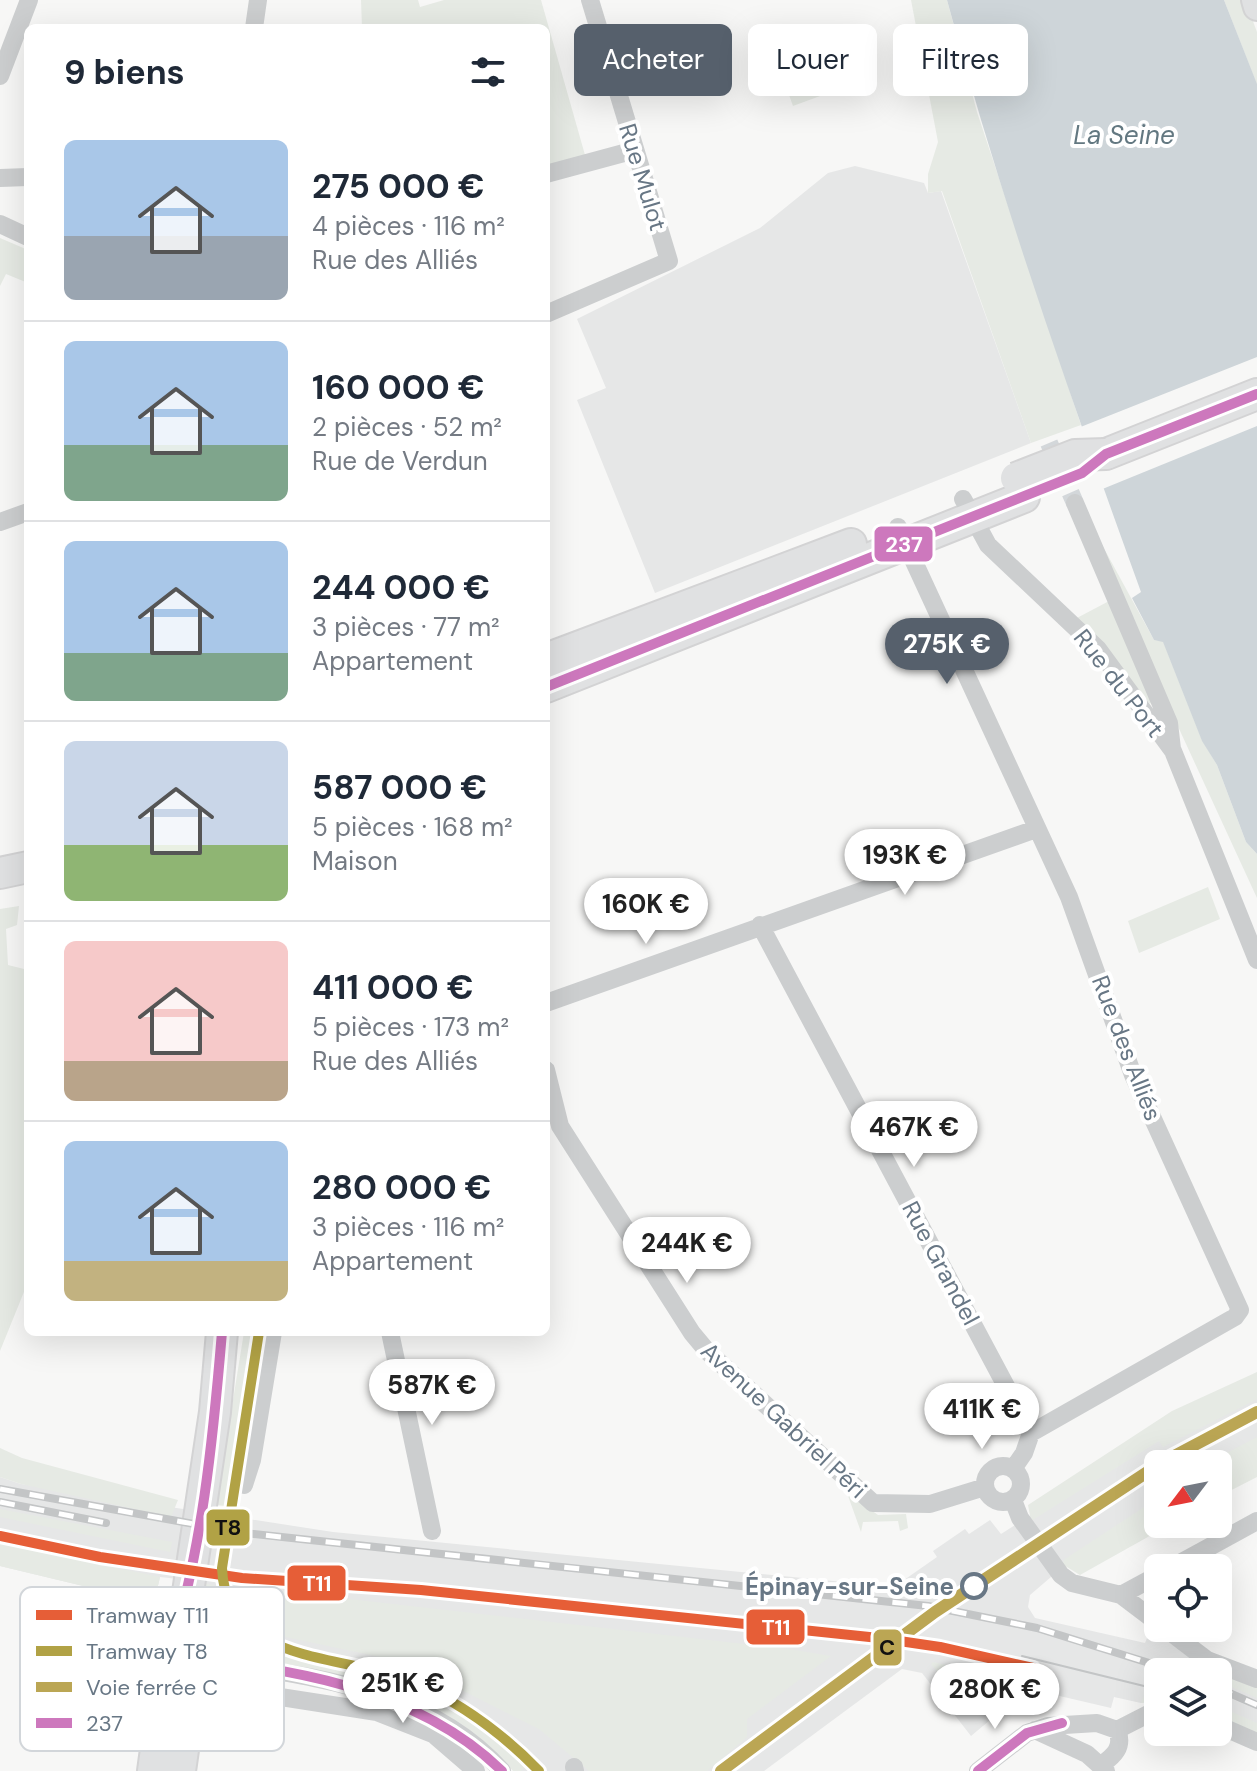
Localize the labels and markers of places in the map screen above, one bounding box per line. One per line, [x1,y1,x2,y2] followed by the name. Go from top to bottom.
[882,618,1012,686] pin: 275K €
[840,829,970,897] pin: 193K €
[581,878,711,946] pin: 160K €
[849,1101,979,1169] pin: 467K €
[622,1217,752,1285] pin: 244K €
[367,1359,497,1427] pin: 587K €
[917,1383,1047,1451] pin: 411K €
[745,1570,954,1602] place label: Épinay-sur-Seine
[961,1573,987,1599] marker: Épinay-sur-Seine
[338,1657,468,1725] pin: 251K €
[930,1663,1060,1731] pin: 280K €

